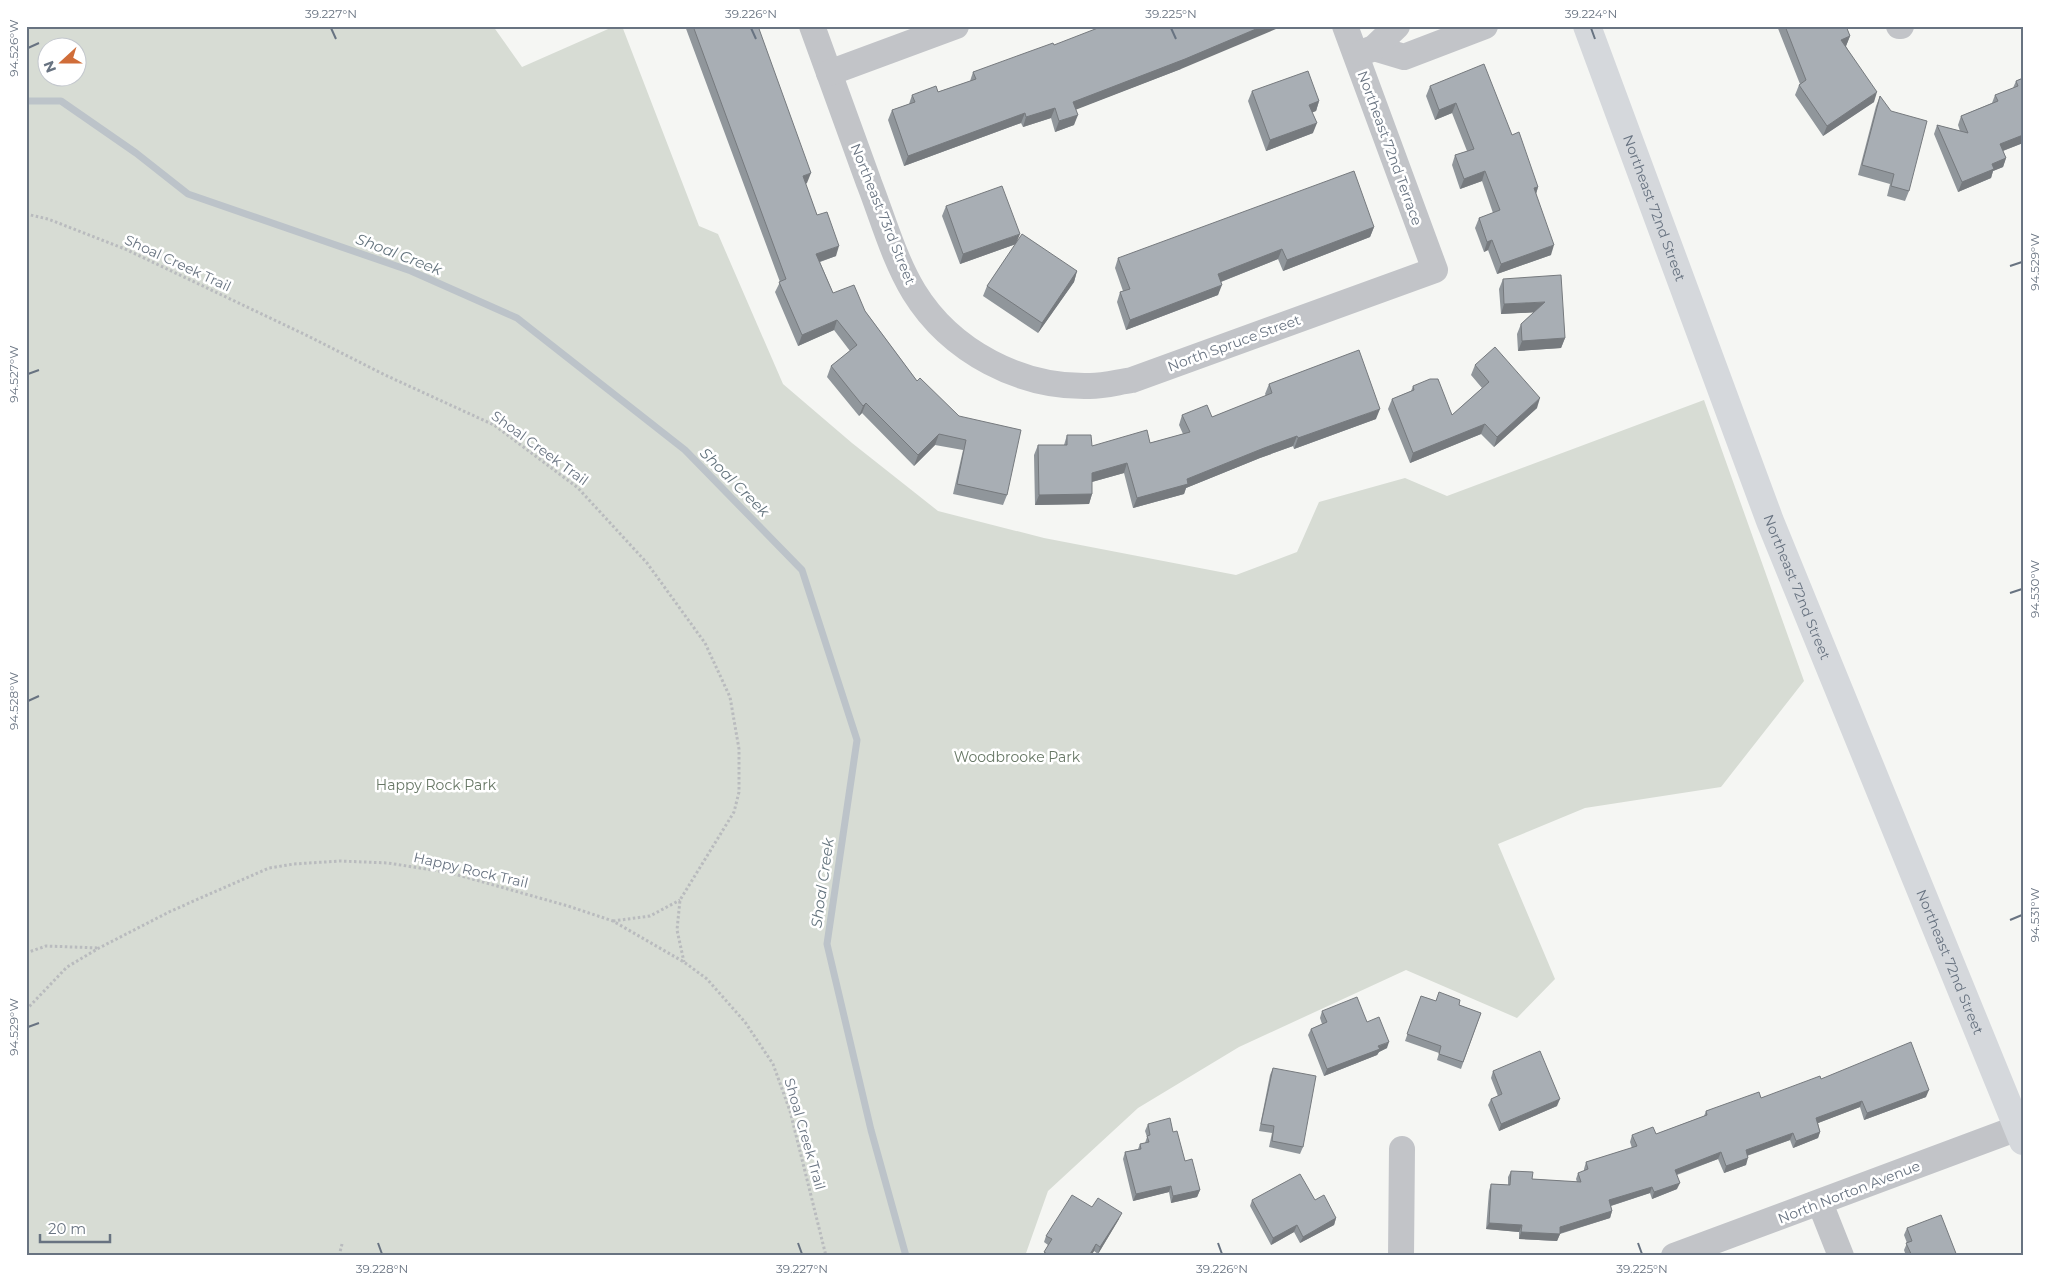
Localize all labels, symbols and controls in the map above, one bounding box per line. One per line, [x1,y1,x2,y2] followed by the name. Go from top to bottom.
[305,6,357,21] text: 39.227°N
[725,6,777,21] text: 39.226°N
[1145,6,1197,21] text: 39.225°N
[1565,6,1617,21] text: 39.224°N
[6,19,21,77] text: 94.526°W
[38,38,88,88] north arrow
[39,58,60,75] text: N
[1354,68,1426,228] street label: Northeast 72nd Terrace
[1619,132,1690,284] street label: Northeast 72nd Street
[846,141,920,288] street label: Northeast 73rd Street
[353,229,446,279] water label: Shoal Creek
[122,230,234,296] street label: Shoal Creek Trail
[2027,233,2042,291] text: 94.529°W
[1165,310,1303,375] street label: North Spruce Street
[6,345,21,403] text: 94.527°W
[488,407,592,489] street label: Shoal Creek Trail
[696,443,774,521] water label: Shoal Creek
[1759,512,1835,662] street label: Northeast 72nd Street
[2027,560,2042,618] text: 94.530°W
[6,672,21,730] text: 94.528°W
[954,748,1081,766] park label: Woodbrooke Park
[376,776,497,794] park label: Happy Rock Park
[806,836,838,929] water label: Shoal Creek
[412,848,530,892] street label: Happy Rock Trail
[1912,887,1988,1037] street label: Northeast 72nd Street
[2027,888,2042,942] text: 94.531°W
[6,998,21,1056] text: 94.529°W
[780,1076,830,1192] street label: Shoal Creek Trail
[1775,1157,1923,1227] street label: North Norton Avenue
[40,1212,110,1244] scale bar
[48,1219,86,1238] text: 20 m
[356,1261,408,1276] text: 39.228°N
[776,1261,828,1276] text: 39.227°N
[1196,1261,1248,1276] text: 39.226°N
[1616,1261,1668,1276] text: 39.225°N

